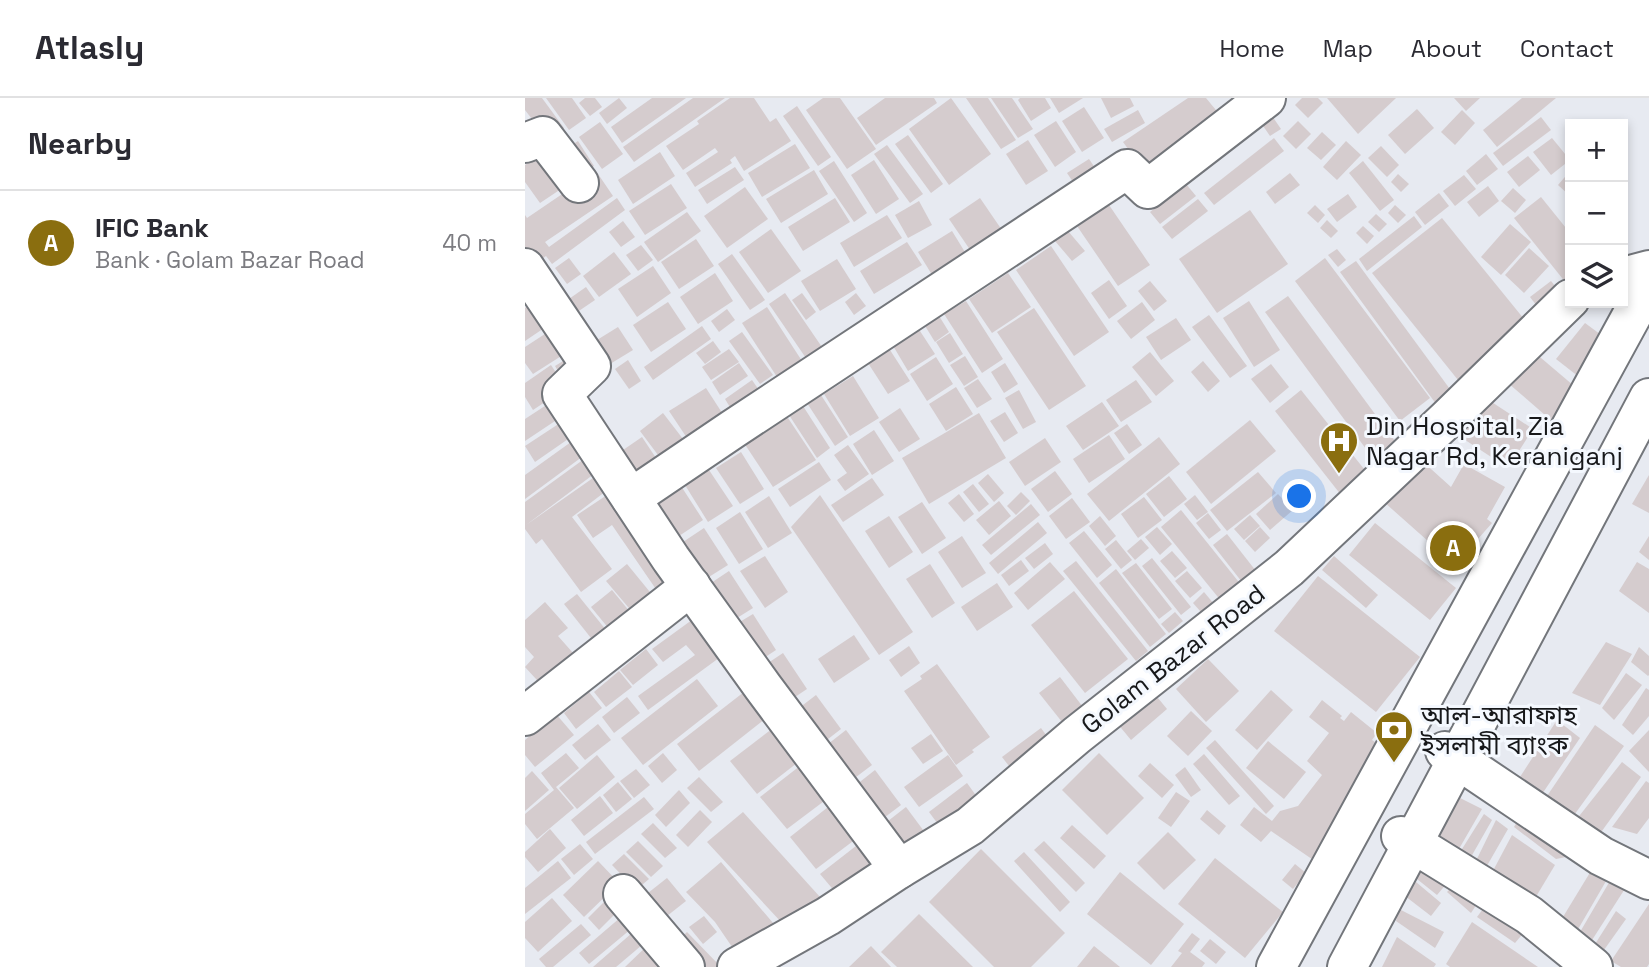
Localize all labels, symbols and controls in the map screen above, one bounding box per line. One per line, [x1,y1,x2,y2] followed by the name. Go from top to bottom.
[35,27,144,69] text: Atlasly
[1219,33,1285,64] text: Home
[1323,33,1373,64] text: Map
[1411,33,1482,64] text: About
[1520,33,1614,64] text: Contact
[1565,119,1628,308] map controls
[1565,119,1628,182] button: +
[28,124,132,163] text: Nearby
[1565,182,1628,245] button: −
[95,211,209,245] text: IFIC Bank
[44,228,58,258] text: A
[442,228,497,258] text: 40 m
[95,245,365,275] text: Bank · Golam Bazar Road
[1565,245,1628,308] button: layers
[1366,409,1623,473] place label: Din Hospital, Zia Nagar Rd, Keraniganj
[1318,420,1360,475] hospital icon: Din Hospital, Zia Nagar Rd, Keraniganj
[1282,479,1316,513] your location
[1430,522,1476,574] pin: A
[1074,577,1272,741] street label: Golam Bazar Road
[1420,698,1578,762] place label: আল-আরাফাহ ইসলামী ব্যাংক
[1373,709,1415,764] bank icon: আল-আরাফাহ ইসলামী ব্যাংক

